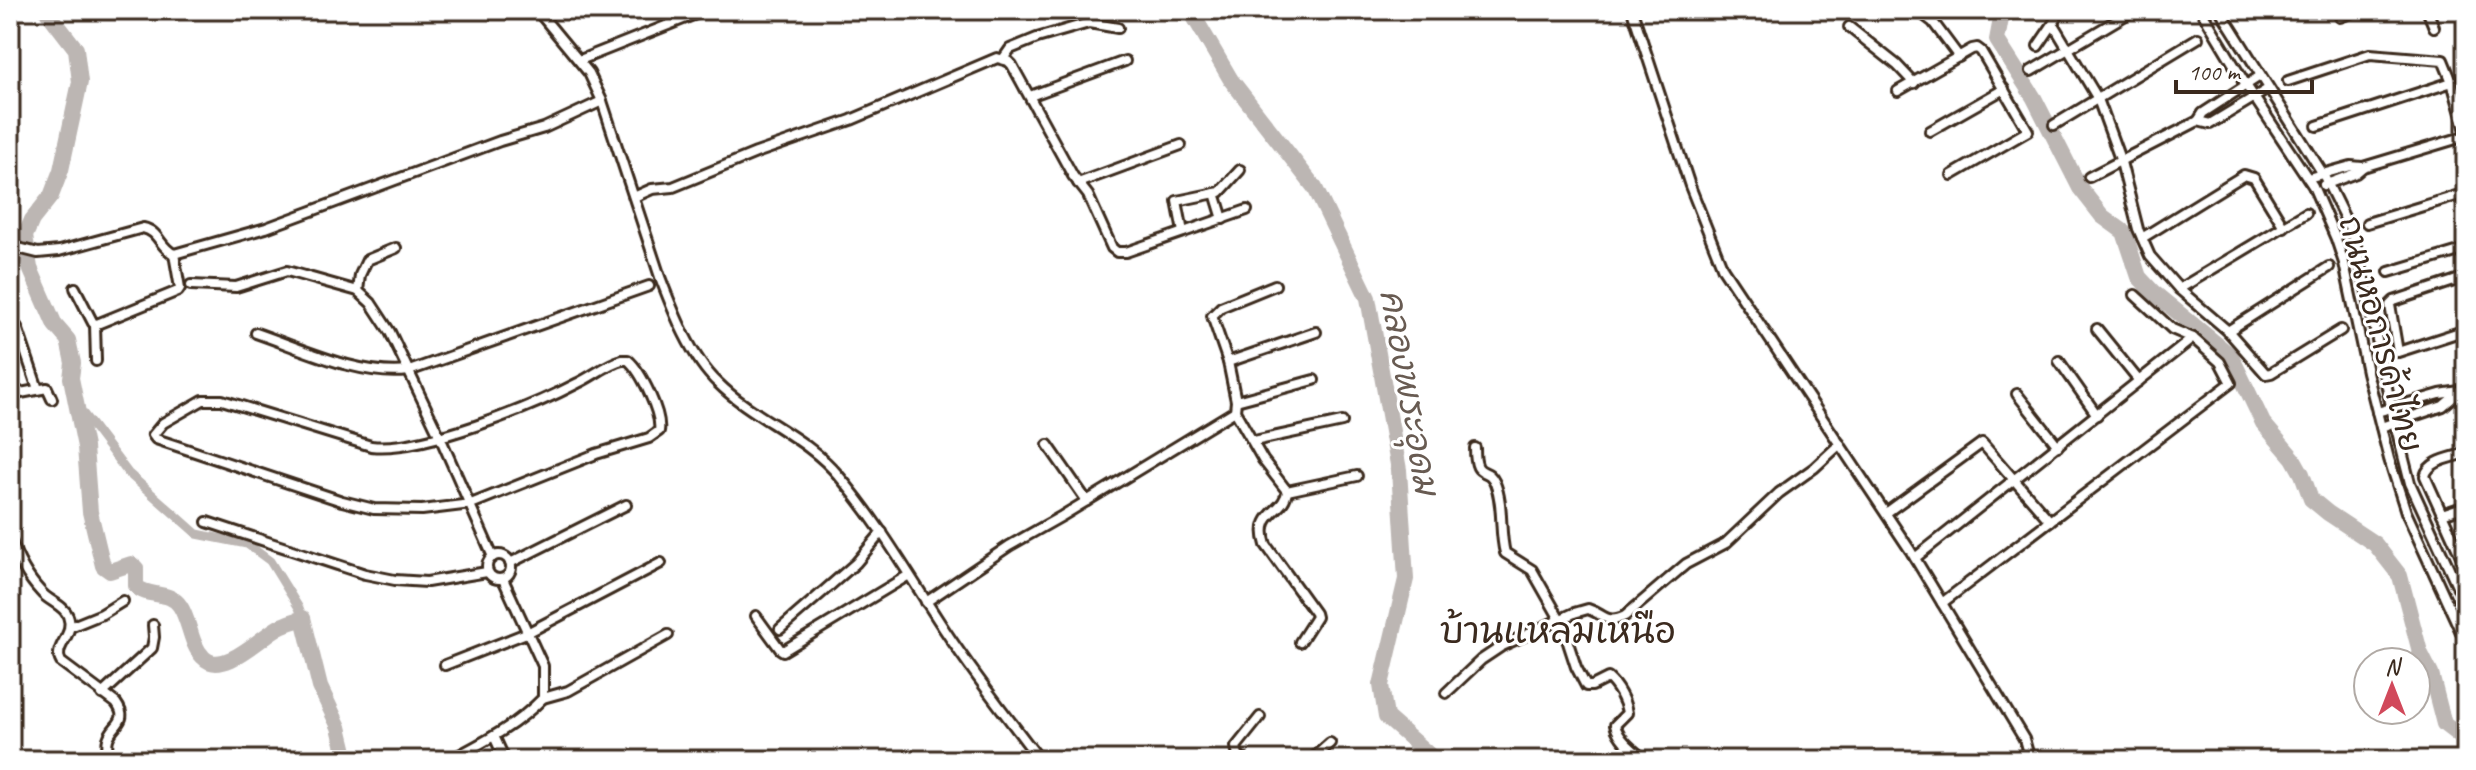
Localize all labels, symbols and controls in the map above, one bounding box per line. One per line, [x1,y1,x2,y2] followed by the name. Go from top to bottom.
[2176,44,2312,94] scale bar
[2188,57,2242,87] text: 100 m
[2329,211,2433,457] street label: ถนนหอการค้าไทย
[1366,286,1449,501] water label: คลองพระอุดม
[1440,608,1676,654] district label: บ้านแหลมเหนือ
[2352,646,2432,726] north arrow
[2385,653,2402,681] text: N

